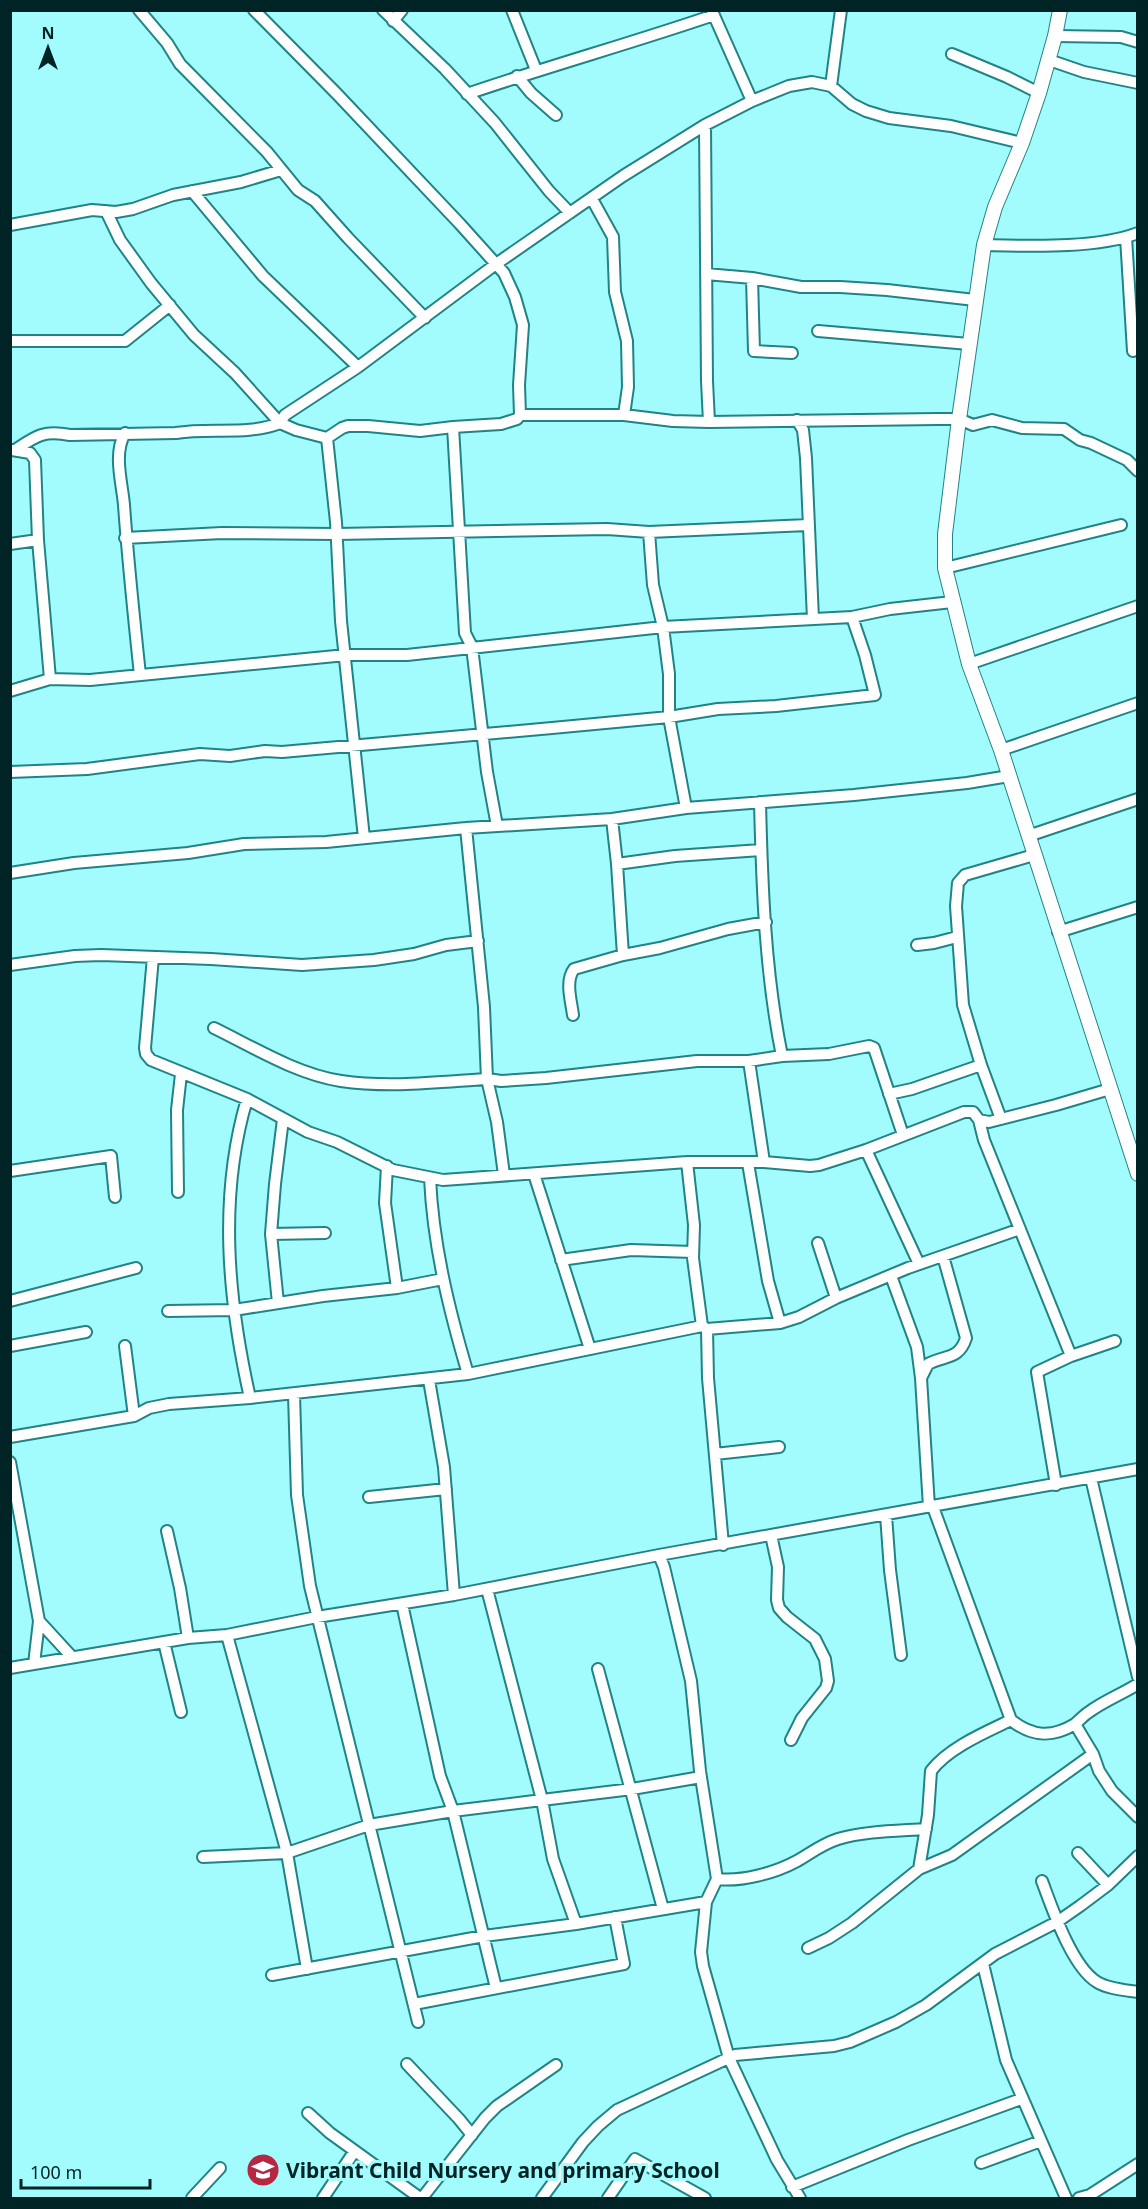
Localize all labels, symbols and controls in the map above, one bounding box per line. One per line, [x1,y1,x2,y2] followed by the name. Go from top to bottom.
[18,18,78,78] north arrow
[41,22,55,44] text: N
[21,2152,150,2190] scale bar
[245,2152,281,2188] school or university icon: Vibrant Child Nursery and primary School
[286,2156,720,2184] place label: Vibrant Child Nursery and primary School
[30,2160,82,2184] text: 100 m

